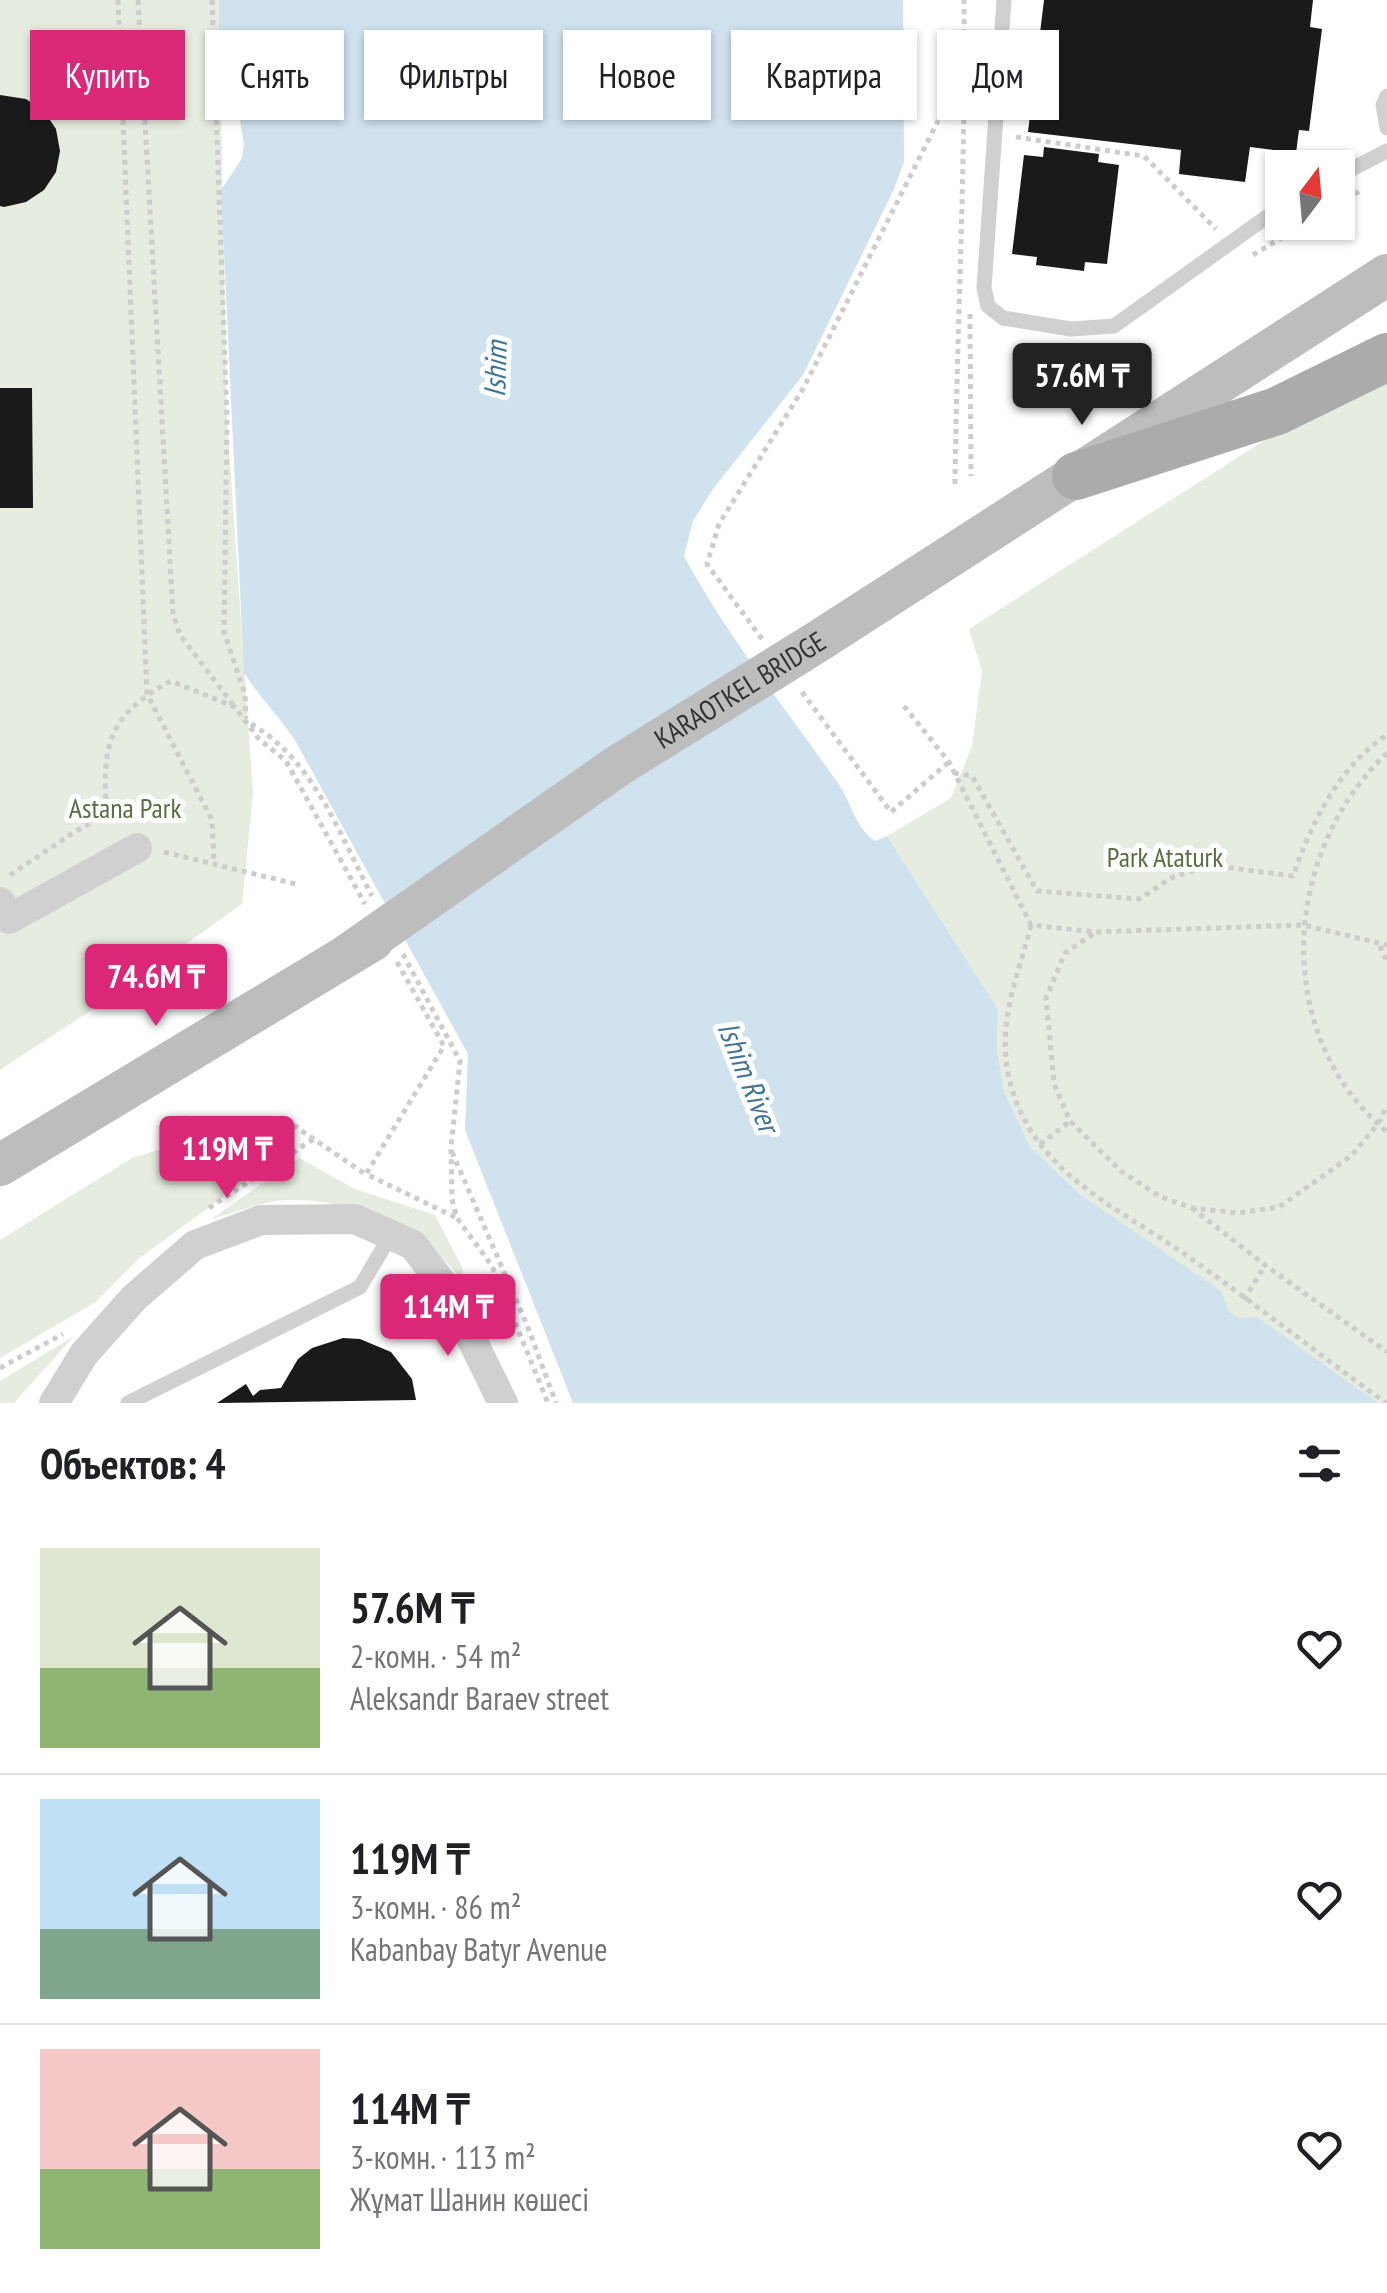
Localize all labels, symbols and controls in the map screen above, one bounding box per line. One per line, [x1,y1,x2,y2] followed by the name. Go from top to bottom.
[30,30,185,120] chip: Купить
[205,30,344,120] chip: Снять
[364,30,543,120] chip: Фильтры
[563,30,711,120] chip: Новое
[731,30,917,120] chip: Квартира
[937,30,1059,120] chip: Дом
[1265,150,1355,240] north arrow
[1265,150,1355,240] map controls
[474,339,515,398] water label: Ishim
[990,343,1174,428] pin: 57.6M ₸
[1035,354,1129,396] text: 57.6M ₸
[647,622,832,757] street label: KARAOTKEL BRIDGE
[69,789,181,826] park label: Astana Park
[1107,838,1223,875] park label: Park Ataturk
[64,944,248,1029] pin: 74.6M ₸
[107,955,205,997] text: 74.6M ₸
[710,1015,791,1141] water label: Ishim River
[146,1116,308,1201] pin: 119M ₸
[181,1127,273,1169] text: 119M ₸
[367,1274,529,1359] pin: 114M ₸
[402,1285,494,1327] text: 114M ₸
[40,1436,226,1491] text: Объектов: 4
[1292,1436,1347,1491] icon: filters
[350,1580,474,1635] text: 57.6M ₸
[120,1588,240,1708] icon: home
[1292,1621,1347,1676] icon: heart
[350,1635,521,1677] text: 2-комн. · 54 m²
[350,1677,609,1719] text: Aleksandr Baraev street
[350,1831,470,1886] text: 119M ₸
[120,1839,240,1959] icon: home
[1292,1872,1347,1927] icon: heart
[350,1886,521,1928] text: 3-комн. · 86 m²
[350,1928,607,1970] text: Kabanbay Batyr Avenue
[350,2081,470,2136] text: 114M ₸
[120,2089,240,2209] icon: home
[1292,2122,1347,2177] icon: heart
[350,2136,536,2178] text: 3-комн. · 113 m²
[350,2178,589,2220] text: Жұмат Шанин көшесі

